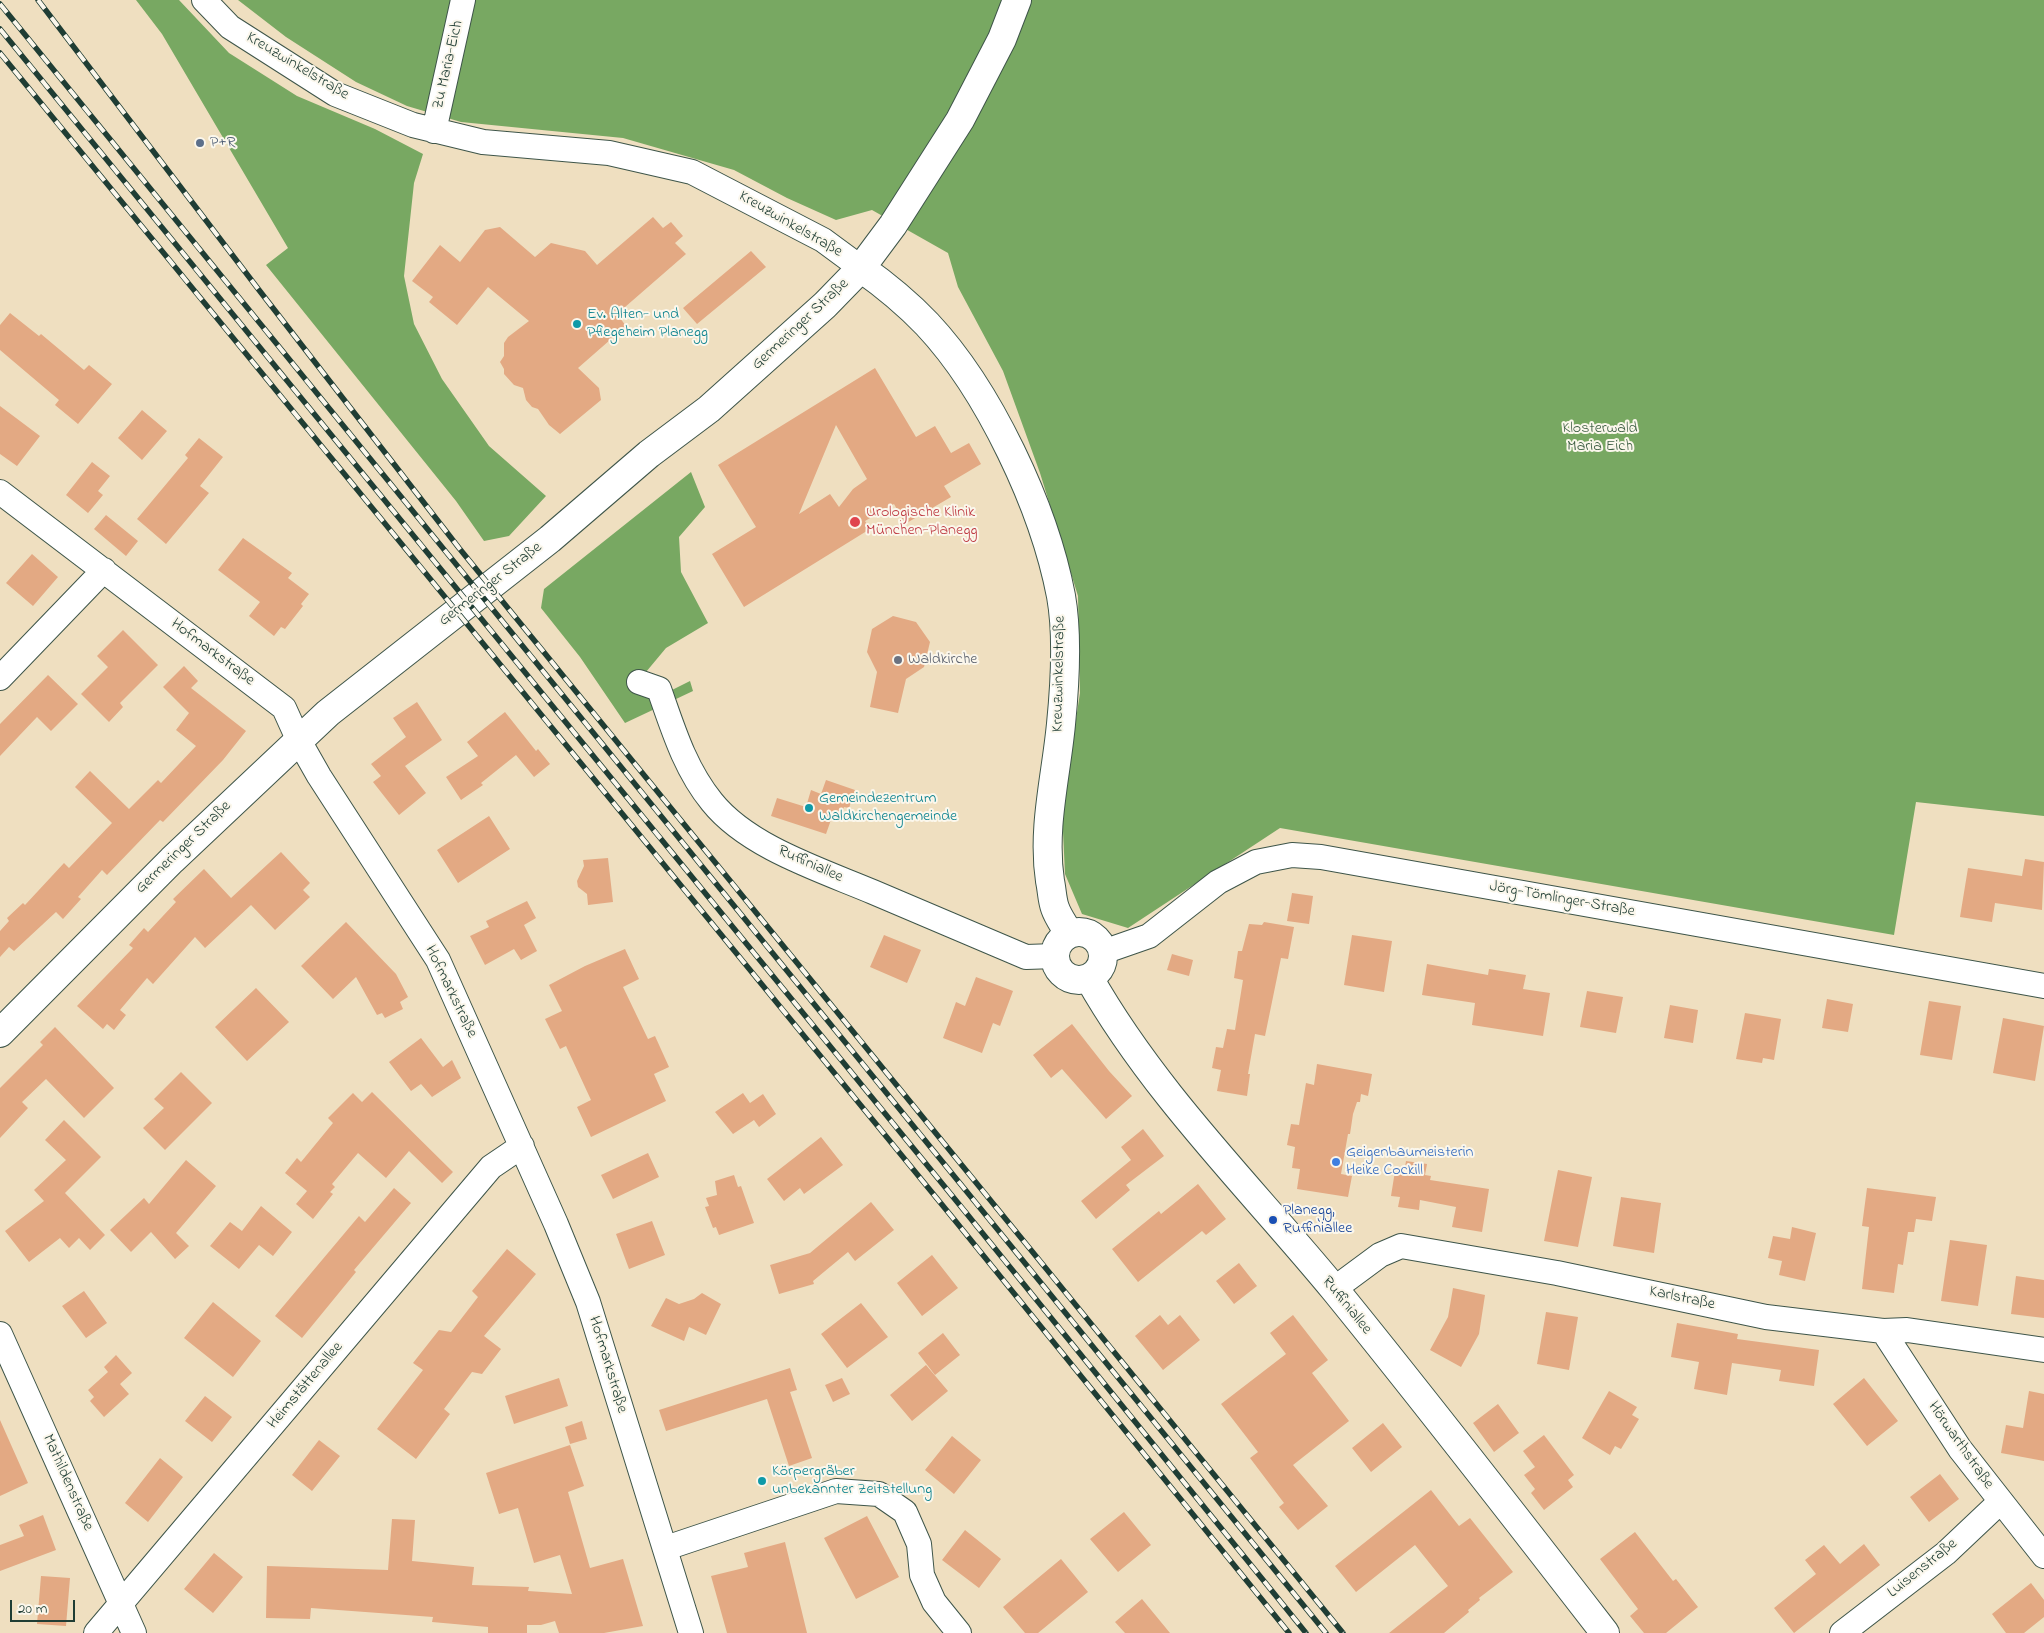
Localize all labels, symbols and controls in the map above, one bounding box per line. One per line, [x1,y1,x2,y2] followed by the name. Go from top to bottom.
[429,19,469,111] street label: Zu Maria-Eich
[242,29,352,105] street label: Kreuzwinkelstraße
[210,133,236,153] place label: P+R
[194,137,206,149] marker: P+R
[735,188,845,262] street label: Kreuzwinkelstraße
[749,275,853,375] street label: Germeringer Straße
[587,305,708,343] place label: Ev. Alten- und Pflegeheim Planegg
[571,318,583,330] marker: Ev. Alten- und Pflegeheim Planegg
[1562,419,1638,457] park label: Klosterwald Maria Eich
[866,503,978,541] place label: Urologische Klinik München-Planegg
[848,515,862,529] marker: Urologische Klinik München-Planegg
[436,539,546,631] street label: Germeringer Straße
[166,615,258,691] street label: Hofmarkstraße
[1049,616,1071,732] street label: Kreuzwinkelstraße
[908,650,977,670] place label: Waldkirche
[892,654,904,666] marker: Waldkirche
[819,789,957,827] place label: Gemeindezentrum Waldkirchengemeinde
[132,797,236,899] street label: Germeringer Straße
[803,802,815,814] marker: Gemeindezentrum Waldkirchengemeinde
[774,842,846,888] street label: Ruffiniallee
[1488,878,1636,922] street label: Jörg-Tömlinger-Straße
[419,943,481,1041] street label: Hofmarkstraße
[1346,1143,1473,1181] place label: Geigenbaumeisterin Heike Cockill
[1330,1156,1342,1168] marker: Geigenbaumeisterin Heike Cockill
[1283,1201,1352,1239] place label: Planegg, Ruffiniallee
[1267,1214,1279,1226] marker: Planegg, Ruffiniallee
[1317,1273,1375,1339] street label: Ruffiniallee
[1647,1283,1717,1315] street label: Karlstraße
[583,1314,631,1416] street label: Hofmarkstraße
[264,1339,348,1433] street label: Heimstättenallee
[1923,1399,1997,1493] street label: Hörwarthstraße
[37,1432,97,1534] street label: Mathildenstraße
[772,1462,932,1500] place label: Körpergräber unbekannter Zeitstellung
[756,1475,768,1487] marker: Körpergräber unbekannter Zeitstellung
[1884,1535,1962,1603] street label: Luisenstraße
[12,1590,78,1622] scale bar
[18,1598,47,1620] text: 20 m

